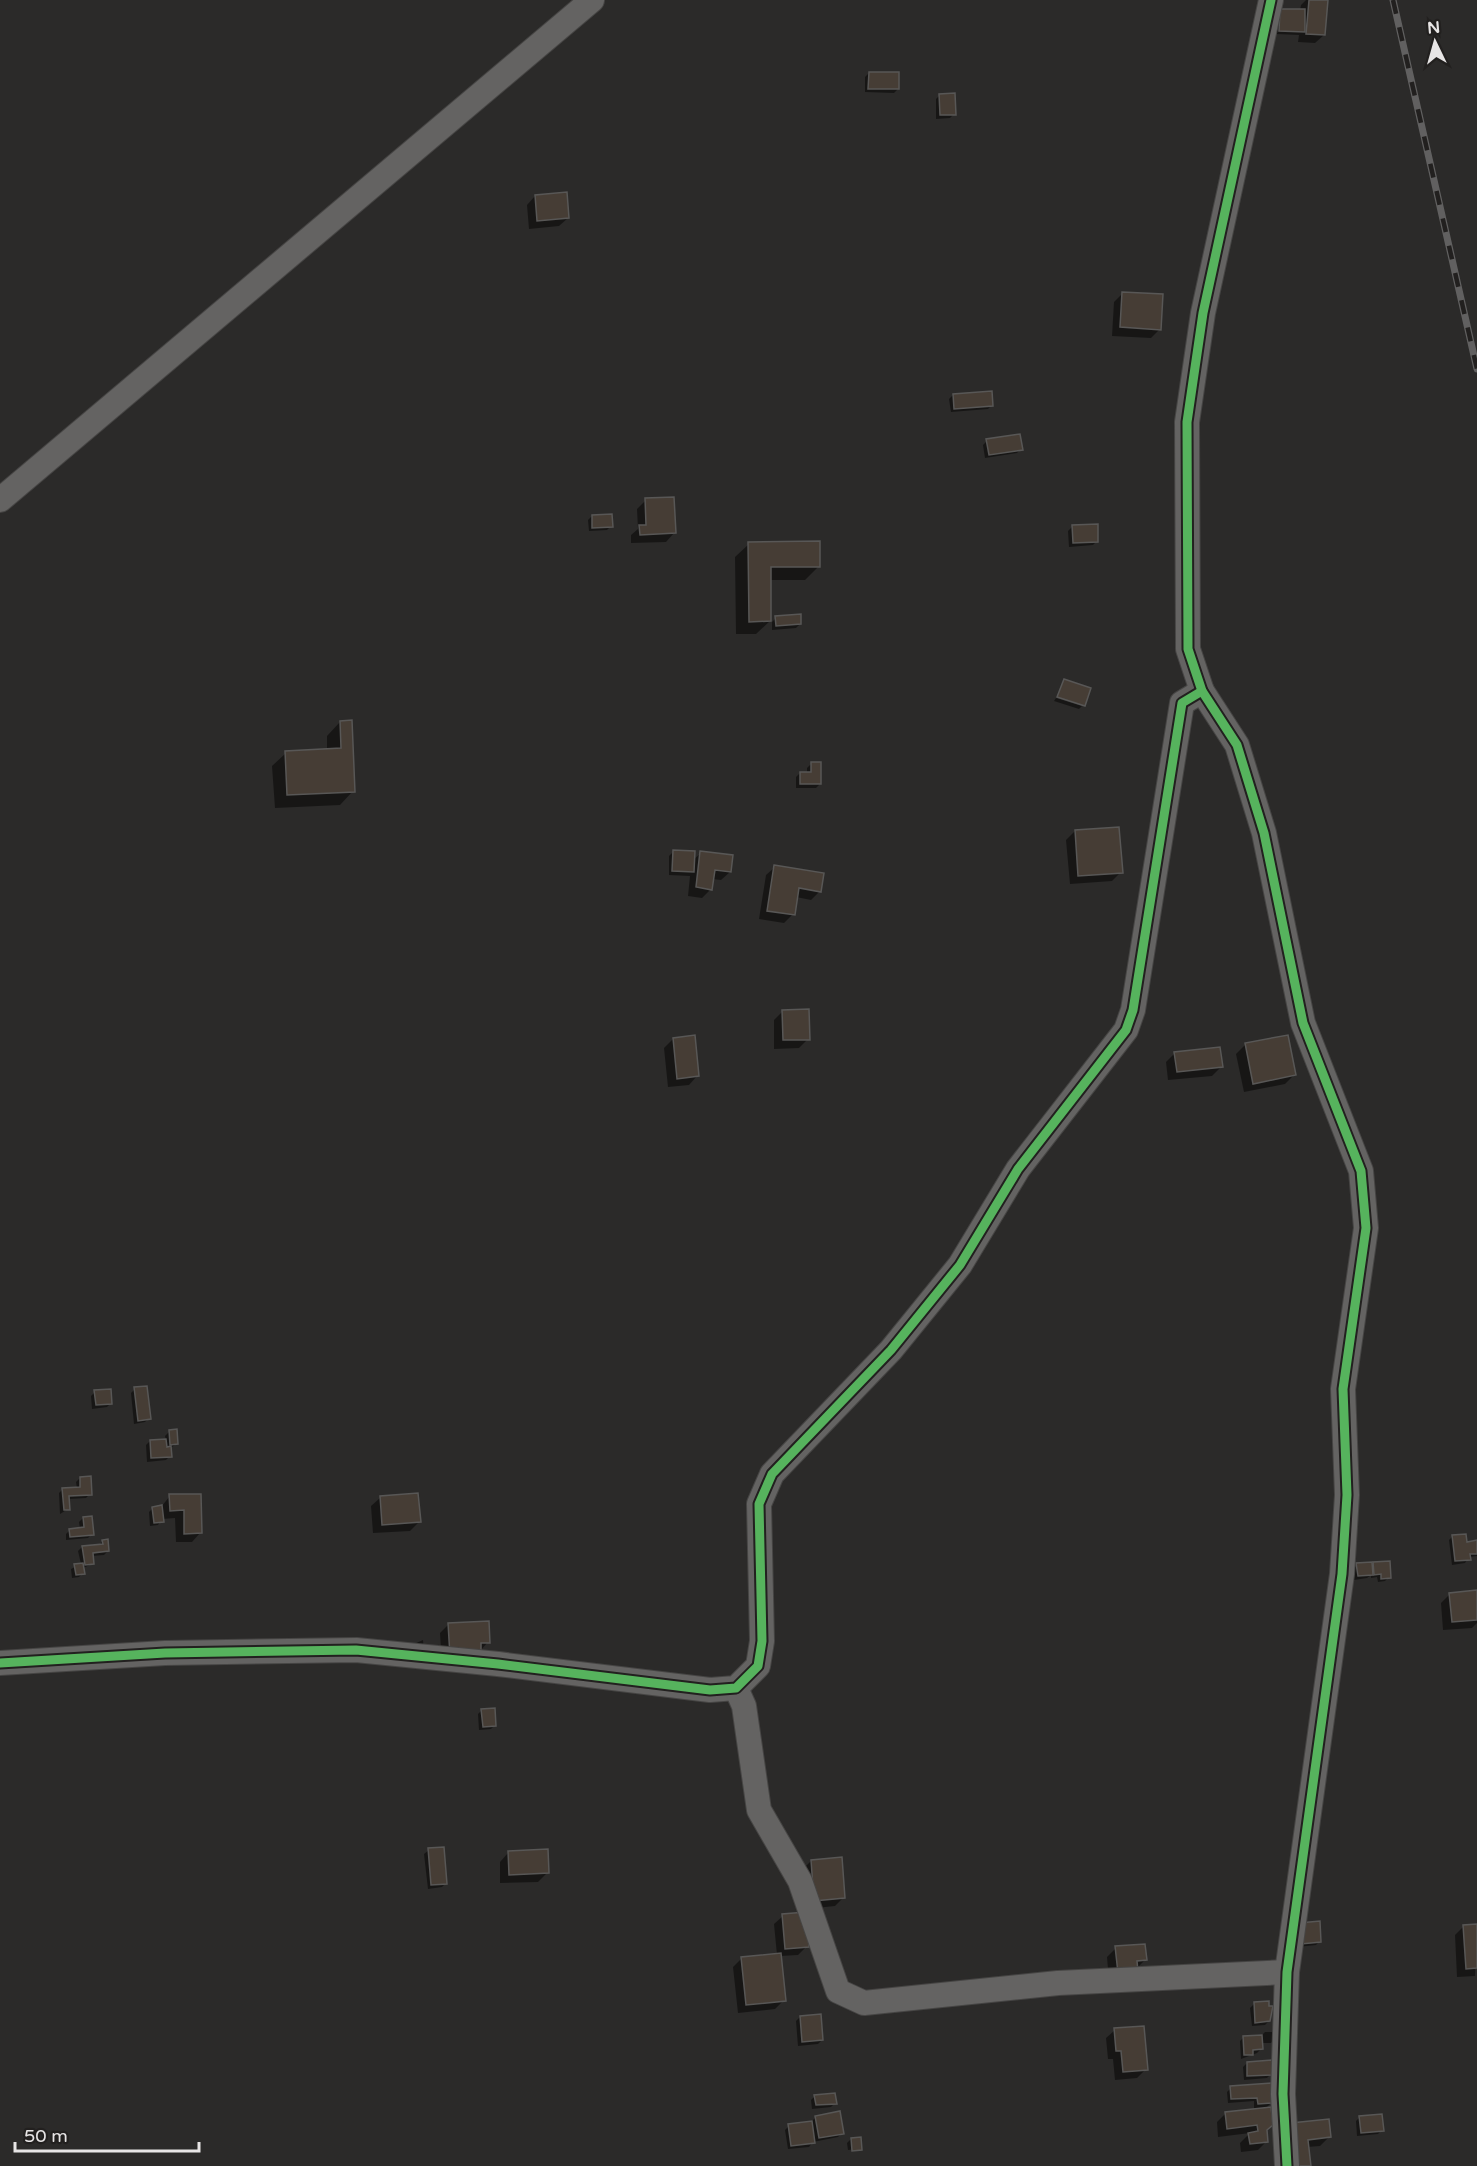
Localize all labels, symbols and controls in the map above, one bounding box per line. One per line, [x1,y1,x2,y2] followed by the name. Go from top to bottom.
[1405,12,1465,72] north arrow
[1427,18,1441,39] text: N
[15,2115,200,2153] scale bar
[24,2125,68,2147] text: 50 m

